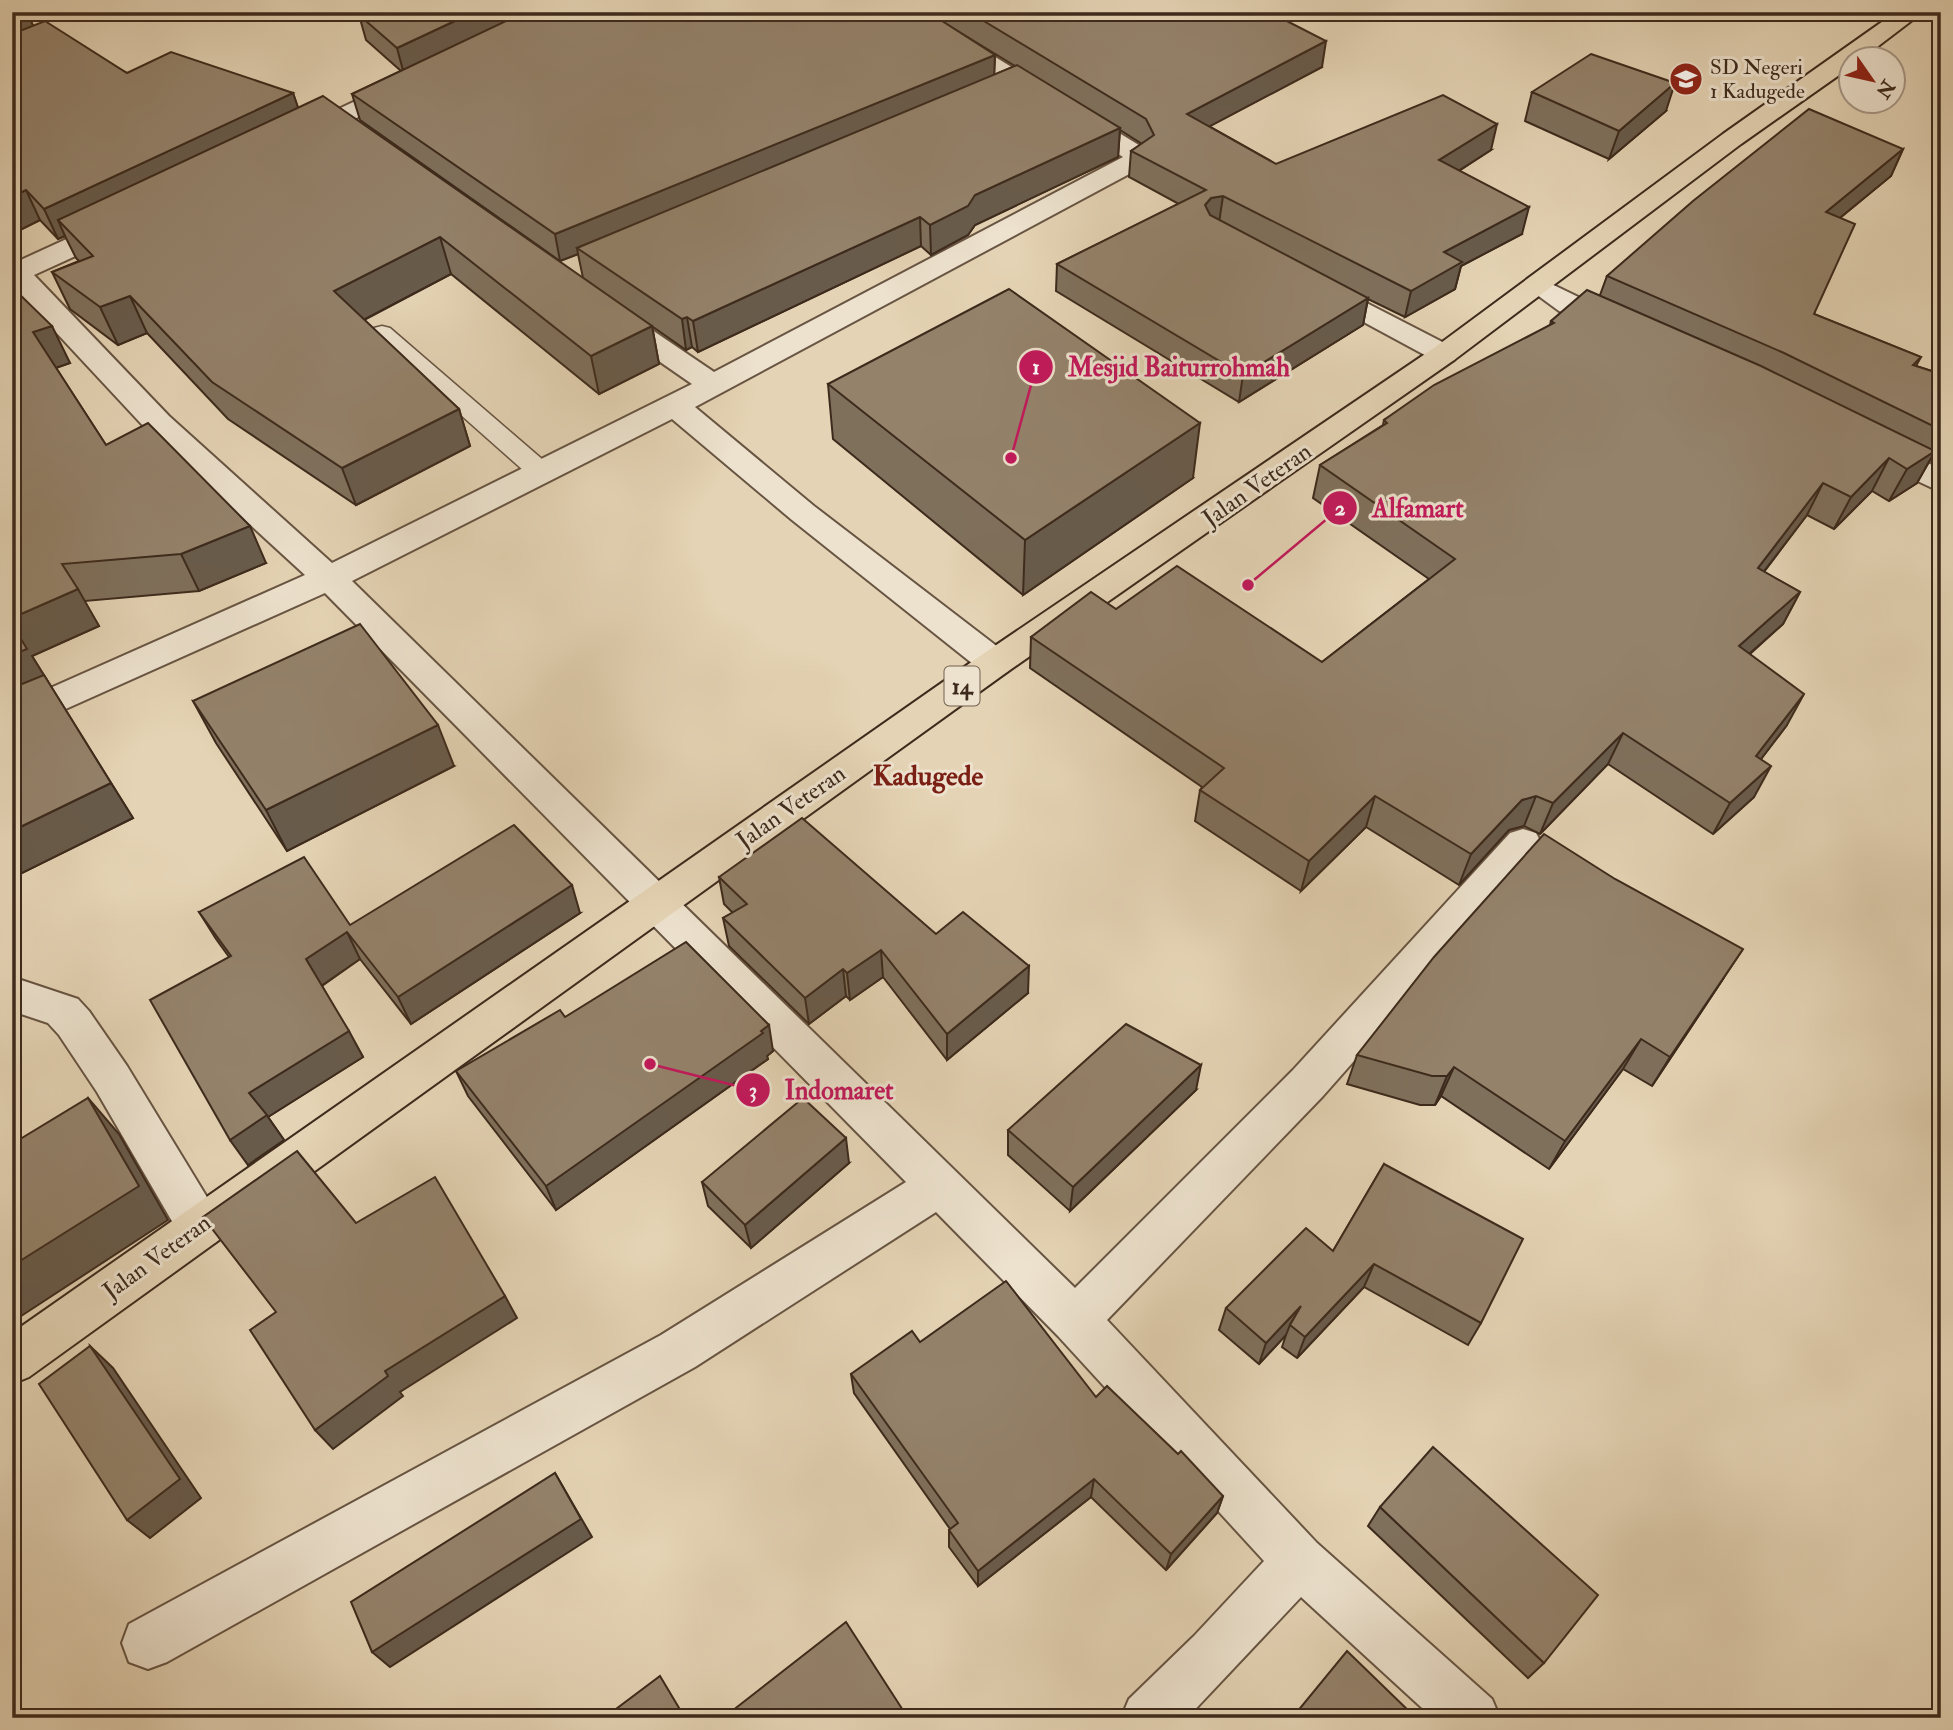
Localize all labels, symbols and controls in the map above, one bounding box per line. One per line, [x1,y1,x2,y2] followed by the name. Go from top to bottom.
[1838,46,1908,116] north arrow
[1710,54,1805,105] place label: SD Negeri 1 Kadugede
[1667,60,1705,98] school or university icon: SD Negeri 1 Kadugede
[1870,74,1901,104] text: N
[1019,343,1304,390] callout: Mesjid Baiturrohmah
[1067,352,1290,384] text: Mesjid Baiturrohmah
[1032,354,1040,381] text: 1
[1195,436,1318,535] street label: Jalan Veteran
[1323,484,1477,531] callout: Alfamart
[1371,493,1464,525] text: Alfamart
[1335,495,1346,522] text: 2
[944,666,979,706] road number: 14
[729,758,852,857] street label: Jalan Veteran
[873,759,983,794] district label: Kadugede
[736,1066,908,1113] callout: Indomaret
[785,1075,894,1107] text: Indomaret
[749,1077,757,1104] text: 3
[96,1207,217,1307] street label: Jalan Veteran

